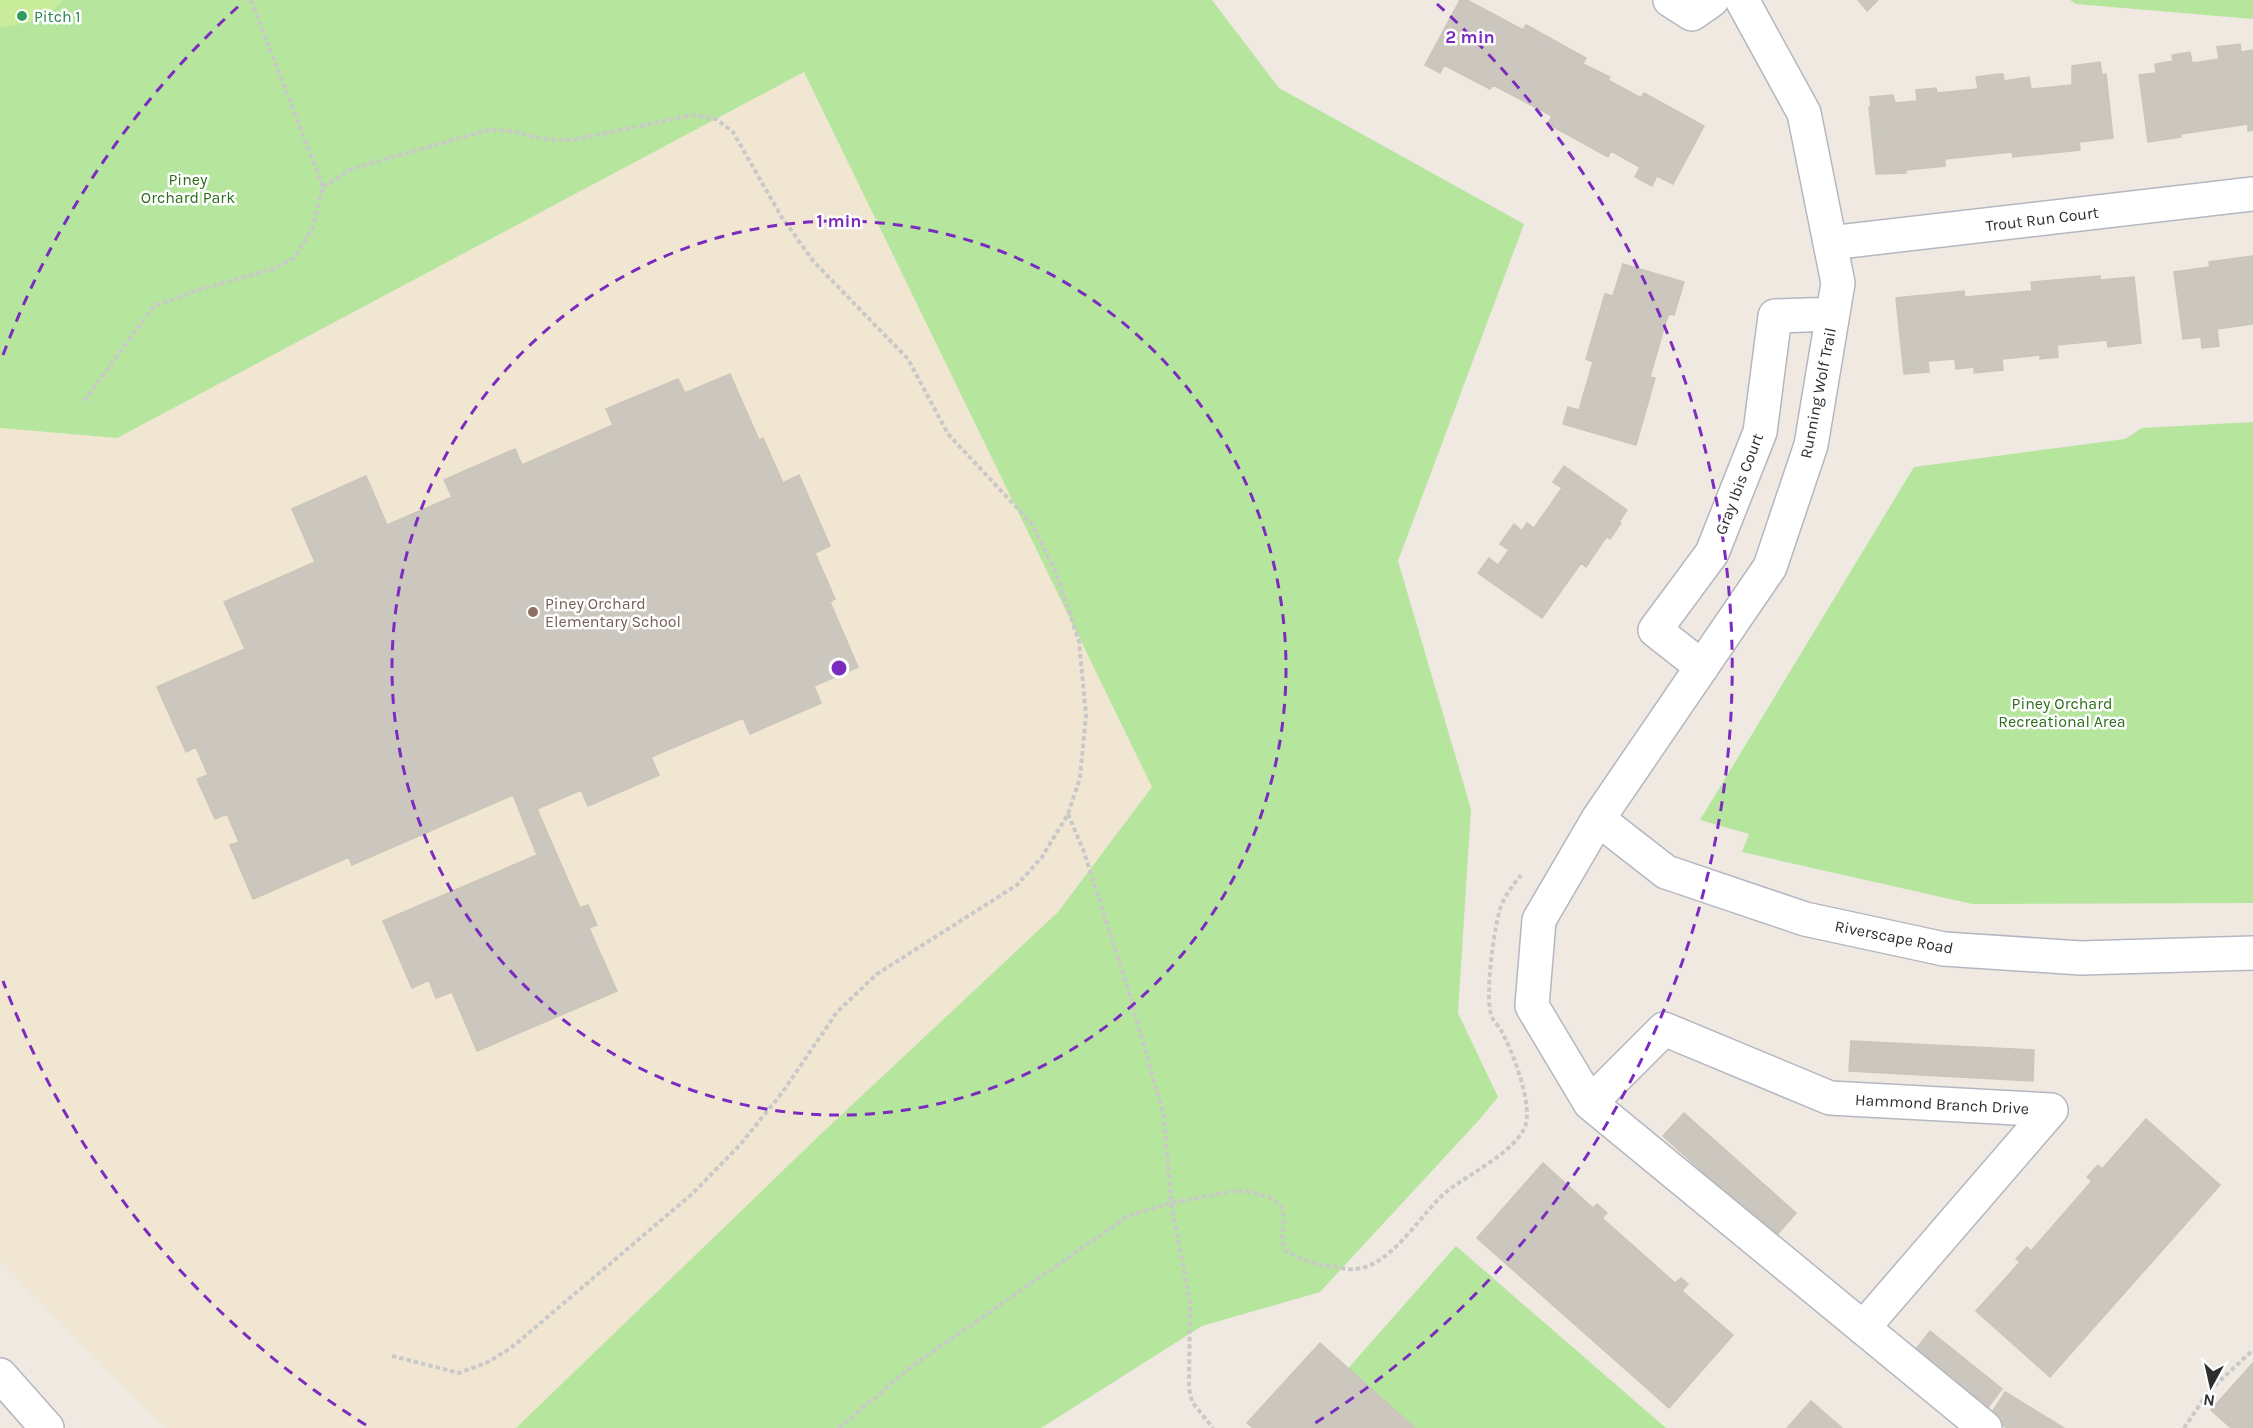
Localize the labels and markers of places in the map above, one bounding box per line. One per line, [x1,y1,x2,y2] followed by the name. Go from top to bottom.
[34,7,81,26] place label: Pitch 1
[15,9,29,23] marker: Pitch 1
[545,594,681,631] place label: Piney Orchard Elementary School
[526,605,540,619] marker: Piney Orchard Elementary School
[829,658,849,678] centre of rings

